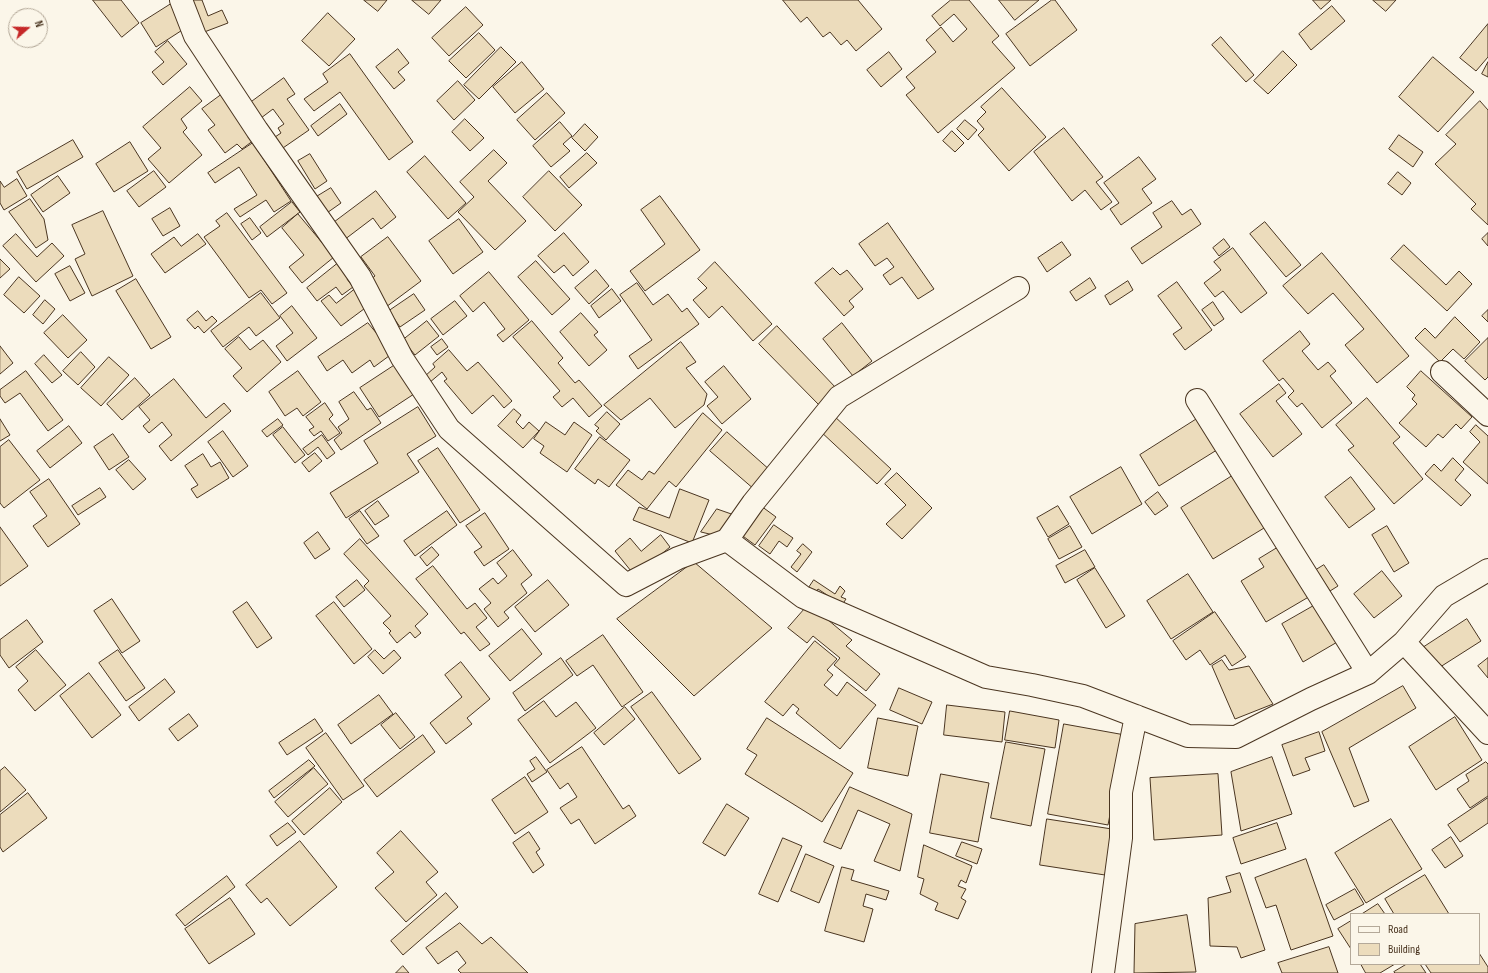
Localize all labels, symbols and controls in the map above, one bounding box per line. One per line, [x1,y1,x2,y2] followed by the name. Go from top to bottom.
[8,8,48,48] north arrow
[32,19,46,29] text: N
[1350,913,1480,965] legend
[1388,922,1408,937] text: Road
[1388,942,1420,957] text: Building

